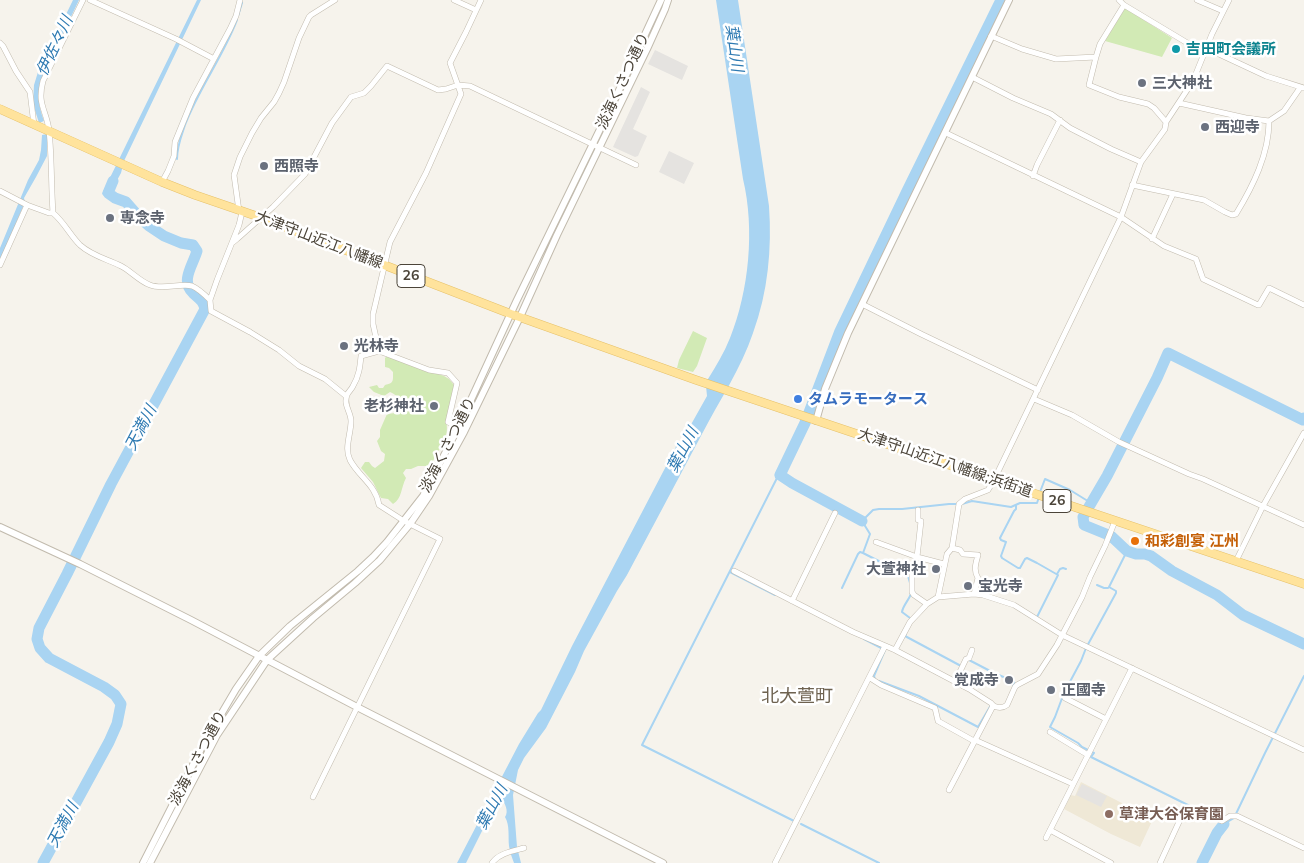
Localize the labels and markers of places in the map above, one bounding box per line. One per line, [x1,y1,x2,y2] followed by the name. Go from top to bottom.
[1186,40,1276,58] place label: 吉田町会議所
[1170,43,1182,55] marker: 吉田町会議所
[1152,74,1212,92] place label: 三大神社
[1136,77,1148,89] marker: 三大神社
[1215,118,1260,136] place label: 西迎寺
[1199,121,1211,133] marker: 西迎寺
[274,157,319,175] place label: 西照寺
[258,160,270,172] marker: 西照寺
[120,209,165,227] place label: 専念寺
[104,212,116,224] marker: 専念寺
[354,337,399,355] place label: 光林寺
[338,340,350,352] marker: 光林寺
[808,390,928,408] place label: タムラモータース
[792,393,804,405] marker: タムラモータース
[364,397,424,415] place label: 老杉神社
[428,400,440,412] marker: 老杉神社
[1145,532,1239,550] place label: 和彩創宴 江州
[1129,535,1141,547] marker: 和彩創宴 江州
[866,560,926,578] place label: 大萱神社
[930,563,942,575] marker: 大萱神社
[978,577,1023,595] place label: 宝光寺
[962,580,974,592] marker: 宝光寺
[954,671,999,689] place label: 覚成寺
[1003,674,1015,686] marker: 覚成寺
[1061,681,1106,699] place label: 正國寺
[1045,684,1057,696] marker: 正國寺
[1119,805,1224,823] place label: 草津大谷保育園
[1103,808,1115,820] marker: 草津大谷保育園

